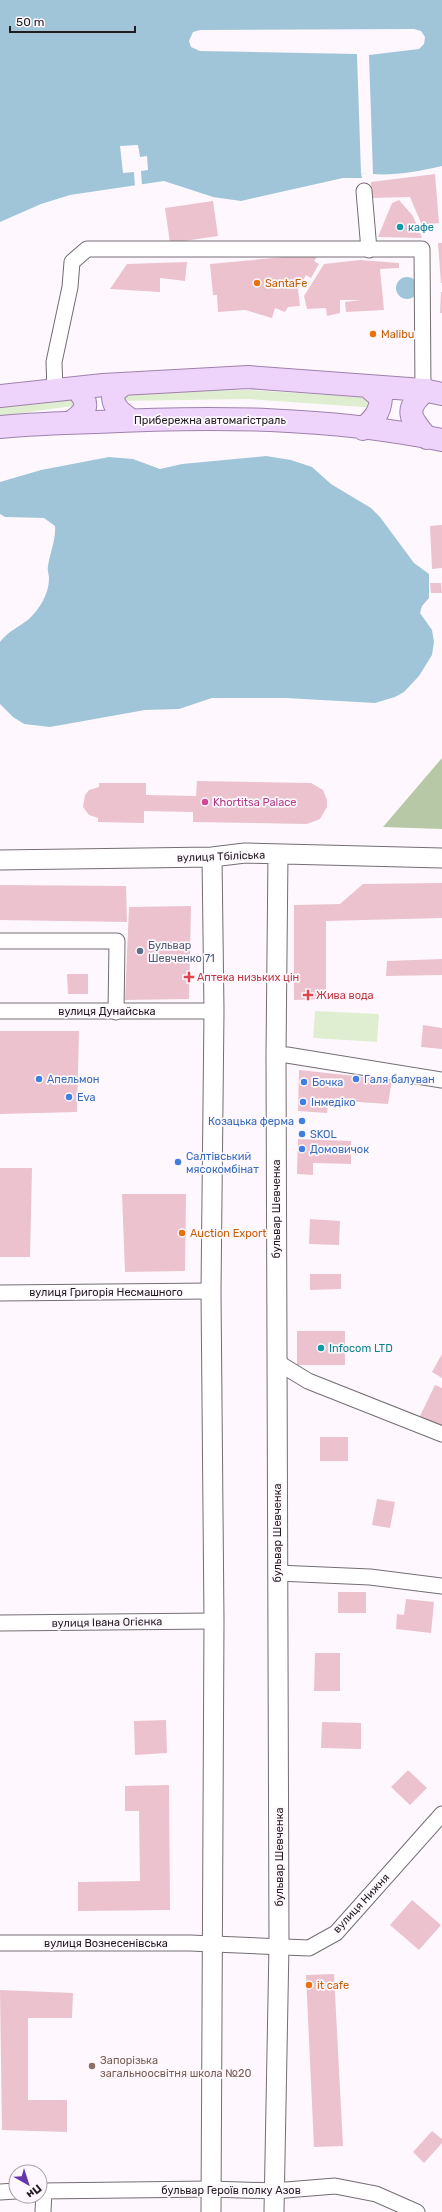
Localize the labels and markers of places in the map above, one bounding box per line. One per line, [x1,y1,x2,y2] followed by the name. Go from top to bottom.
[408,221,434,234] place label: кафе
[395,222,405,232] marker: кафе
[265,277,307,290] place label: SantaFe
[252,278,262,288] marker: SantaFe
[381,328,414,341] place label: Malibu
[368,329,378,339] marker: Malibu
[213,796,296,809] place label: Khortitsa Palace
[200,797,210,807] marker: Khortitsa Palace
[148,939,215,965] place label: Бульвар Шевченко 71
[135,946,145,956] marker: Бульвар Шевченко 71
[197,971,299,984] place label: Аптека низьких цін
[184,972,194,982] marker: Аптека низьких цін
[316,989,374,1002] place label: Жива вода
[303,990,313,1000] marker: Жива вода
[47,1073,99,1086] place label: Апельмон
[364,1073,435,1086] place label: Галя балуван
[34,1074,44,1084] marker: Апельмон
[351,1074,361,1084] marker: Галя балуван
[312,1076,343,1089] place label: Бочка
[299,1077,309,1087] marker: Бочка
[77,1091,95,1104] place label: Eva
[64,1092,74,1102] marker: Eva
[311,1096,356,1109] place label: Інмедіко
[298,1097,308,1107] marker: Інмедіко
[208,1115,294,1128] place label: Козацька ферма
[297,1116,307,1126] marker: Козацька ферма
[310,1128,337,1141] place label: SKOL
[297,1129,307,1139] marker: SKOL
[310,1143,369,1156] place label: Домовичок
[297,1144,307,1154] marker: Домовичок
[186,1150,259,1176] place label: Салтівський мясокомбінат
[173,1157,183,1167] marker: Салтівський мясокомбінат
[190,1227,267,1240] place label: Auction Export
[177,1228,187,1238] marker: Auction Export
[329,1342,393,1355] place label: Infocom LTD
[316,1343,326,1353] marker: Infocom LTD
[317,1979,349,1992] place label: it cafe
[304,1980,314,1990] marker: it cafe
[100,2054,251,2080] place label: Запорізька загальноосвітня школа №20
[87,2061,97,2071] marker: Запорізька загальноосвітня школа №20

